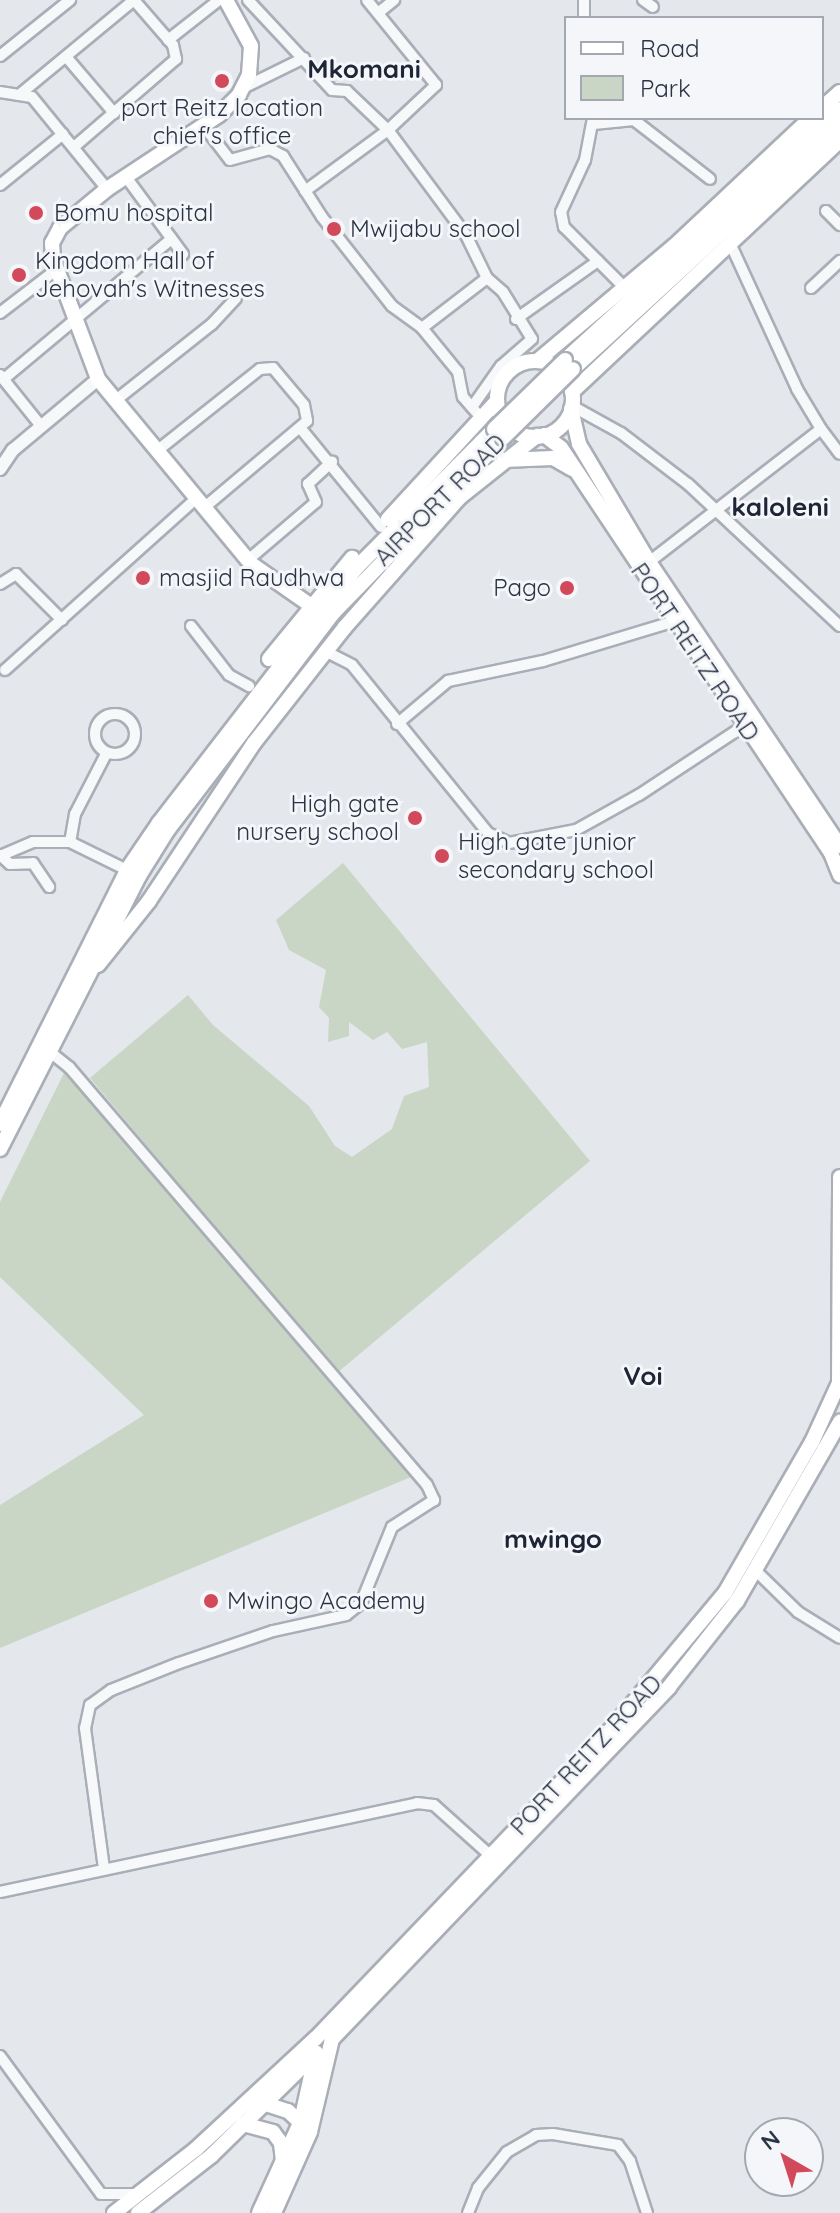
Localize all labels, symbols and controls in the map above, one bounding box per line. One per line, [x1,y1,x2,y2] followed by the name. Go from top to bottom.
[564,16,824,120] legend
[640,33,700,63] text: Road
[307,53,421,85] district label: Mkomani
[213,72,231,90] marker: port Reitz location chief's office
[640,73,691,103] text: Park
[121,94,323,150] place label: port Reitz location chief's office
[54,199,213,227] place label: Bomu hospital
[25,202,47,224] marker: Bomu hospital
[350,215,521,243] place label: Mwijabu school
[325,220,343,238] marker: Mwijabu school
[35,247,265,303] place label: Kingdom Hall of Jehovah's Witnesses
[10,266,28,284] marker: Kingdom Hall of Jehovah's Witnesses
[368,428,512,572] street label: AIRPORT ROAD
[731,491,829,523] district label: kaloleni
[625,557,765,747] street label: PORT REITZ ROAD
[159,564,344,592] place label: masjid Raudhwa
[134,569,152,587] marker: masjid Raudhwa
[493,574,551,602] place label: Pago
[558,579,576,597] marker: Pago
[236,790,399,846] place label: High gate nursery school
[406,809,424,827] marker: High gate nursery school
[458,828,654,884] place label: High gate junior secondary school
[433,847,451,865] marker: High gate junior secondary school
[623,1360,663,1392] district label: Voi
[504,1523,602,1555] district label: mwingo
[227,1587,425,1615] place label: Mwingo Academy
[202,1592,220,1610] marker: Mwingo Academy
[504,1669,668,1841] street label: PORT REITZ ROAD
[744,2117,824,2197] north arrow
[755,2124,785,2156] text: N

